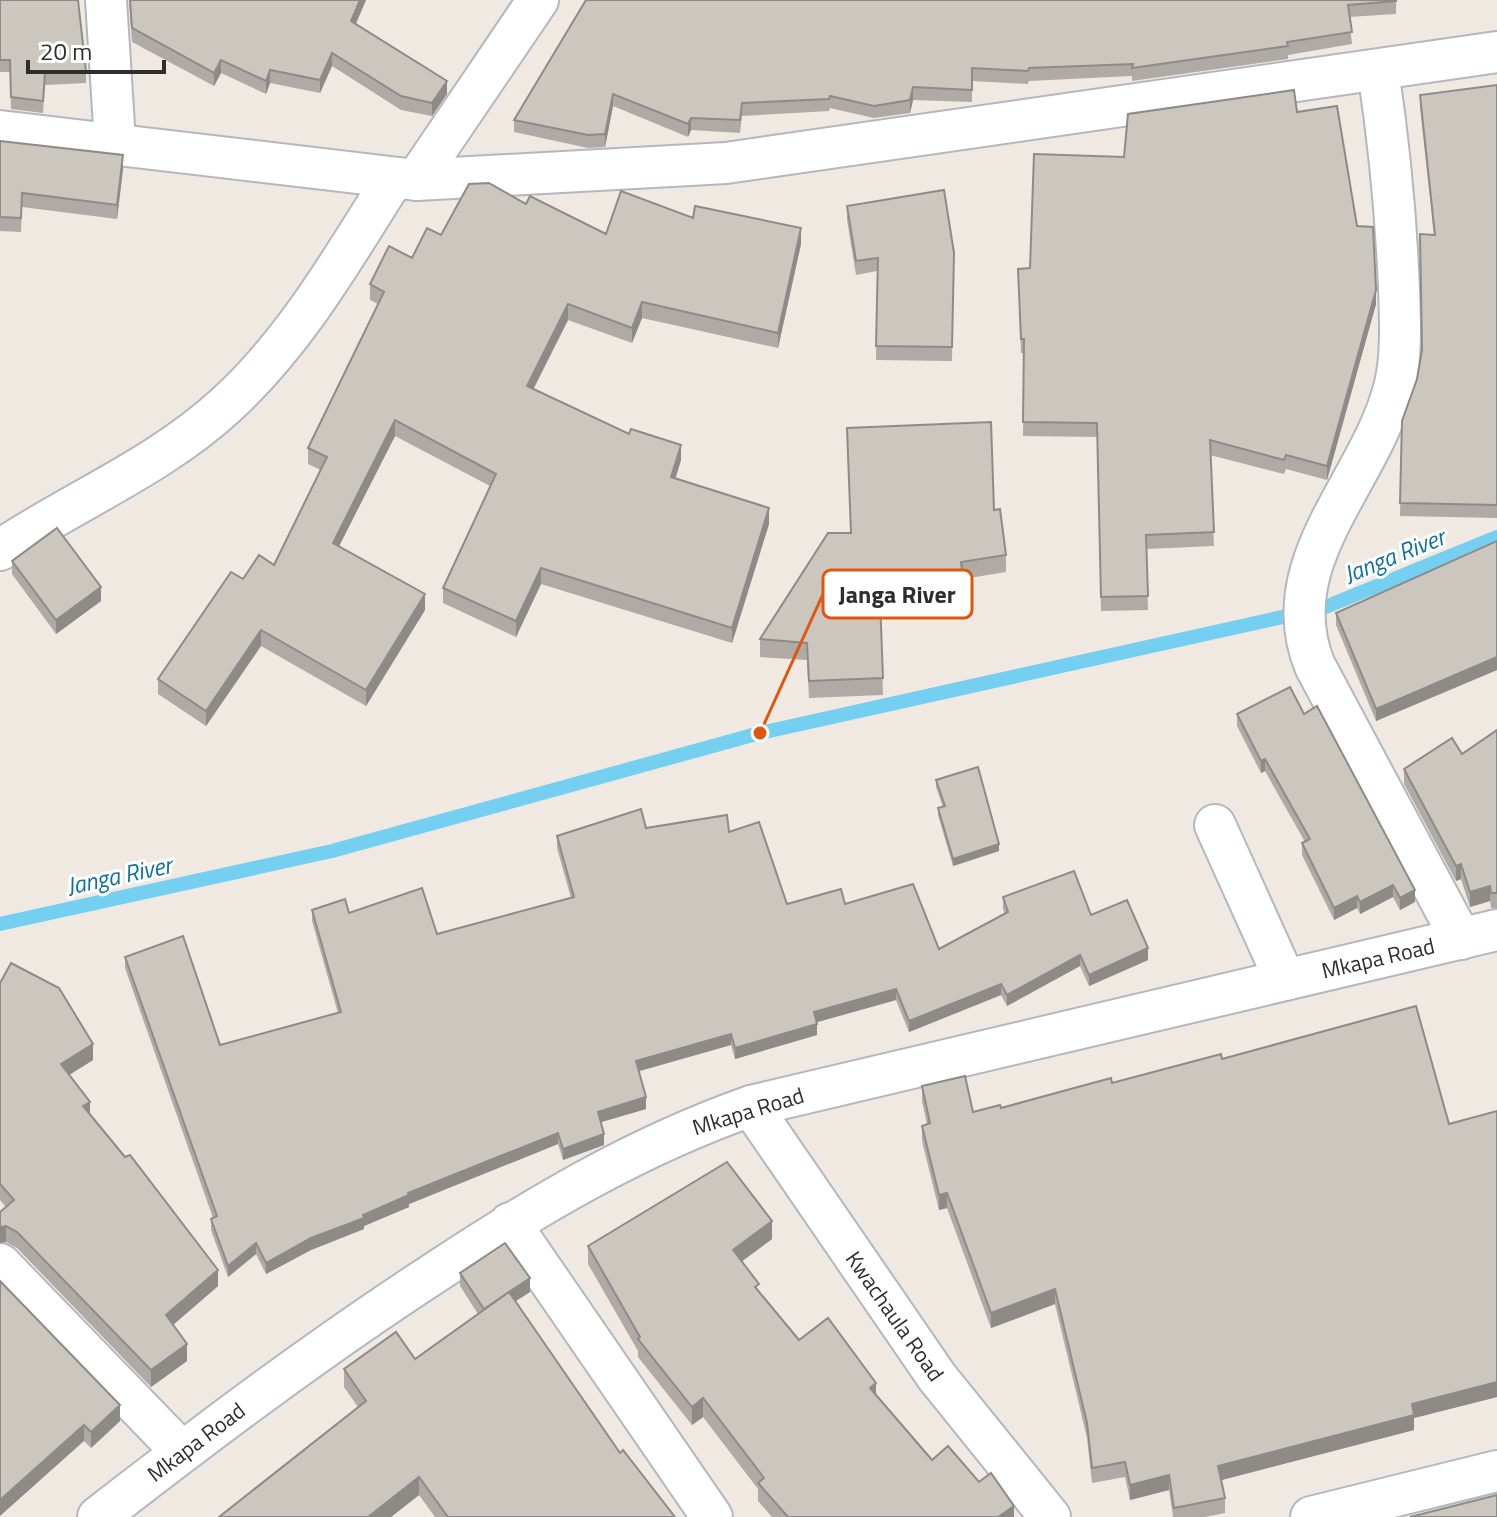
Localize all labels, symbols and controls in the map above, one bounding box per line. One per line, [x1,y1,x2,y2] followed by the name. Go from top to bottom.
[28,24,164,74] scale bar
[40,33,92,69] text: 20 m
[1338,517,1453,592] water label: Janga River
[823,570,972,618] callout: Janga River
[838,576,956,612] text: Janga River
[63,846,178,904] water label: Janga River
[1318,928,1438,988] street label: Mkapa Road
[688,1078,808,1144] street label: Mkapa Road
[837,1244,953,1388] street label: Kwachaula Road
[140,1394,252,1490] street label: Mkapa Road

